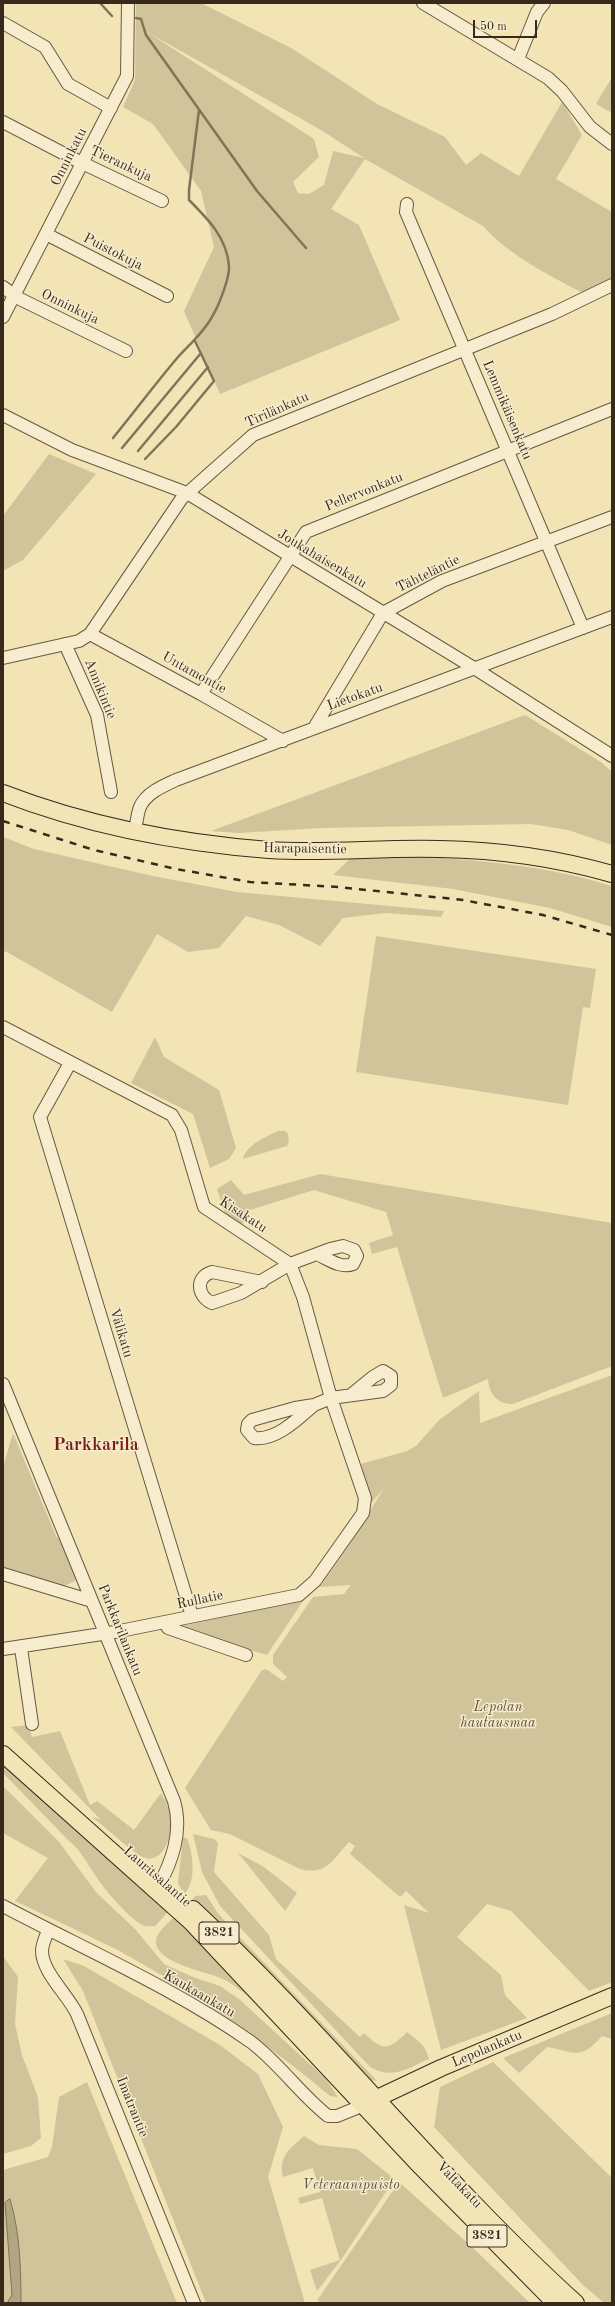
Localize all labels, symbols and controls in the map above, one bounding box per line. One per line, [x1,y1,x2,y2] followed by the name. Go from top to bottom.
[475,12,539,38] scale bar
[480,21,507,33] text: 50 m
[47,125,91,189] street label: Onninkatu
[87,142,155,186] street label: Tierankuja
[80,230,146,274] street label: Puistokuja
[38,286,102,328] street label: Onninkuja
[478,358,536,462] street label: Lemmikäisenkatu
[242,388,312,432] street label: Tirilänkatu
[322,469,406,515] street label: Pellervonkatu
[274,526,370,592] street label: Joukahaisenkatu
[393,551,463,597] street label: Tähteläntie
[159,648,229,698] street label: Untamontie
[80,656,120,722] street label: Annikintie
[325,679,385,715] street label: Lietokatu
[263,840,347,858] street label: Harapaisentie
[216,1193,270,1237] street label: Kisakatu
[106,1306,136,1360] street label: Välikatu
[53,1434,139,1456] district label: Parkkarila
[94,1582,146,1678] street label: Parkkarilankatu
[175,1587,225,1613] street label: Rullatie
[461,1699,535,1732] park label: Lepolan hautausmaa
[120,1843,194,1911] street label: Lauritsalantie
[199,1922,239,1944] road number: 3821
[160,1967,238,2021] street label: Kaukaankatu
[449,2027,525,2071] street label: Lepolankatu
[112,2074,152,2140] street label: Imatrantie
[433,2158,485,2212] street label: Valtakatu
[302,2177,400,2193] park label: Veteraanipuisto
[467,2225,507,2247] road number: 3821

